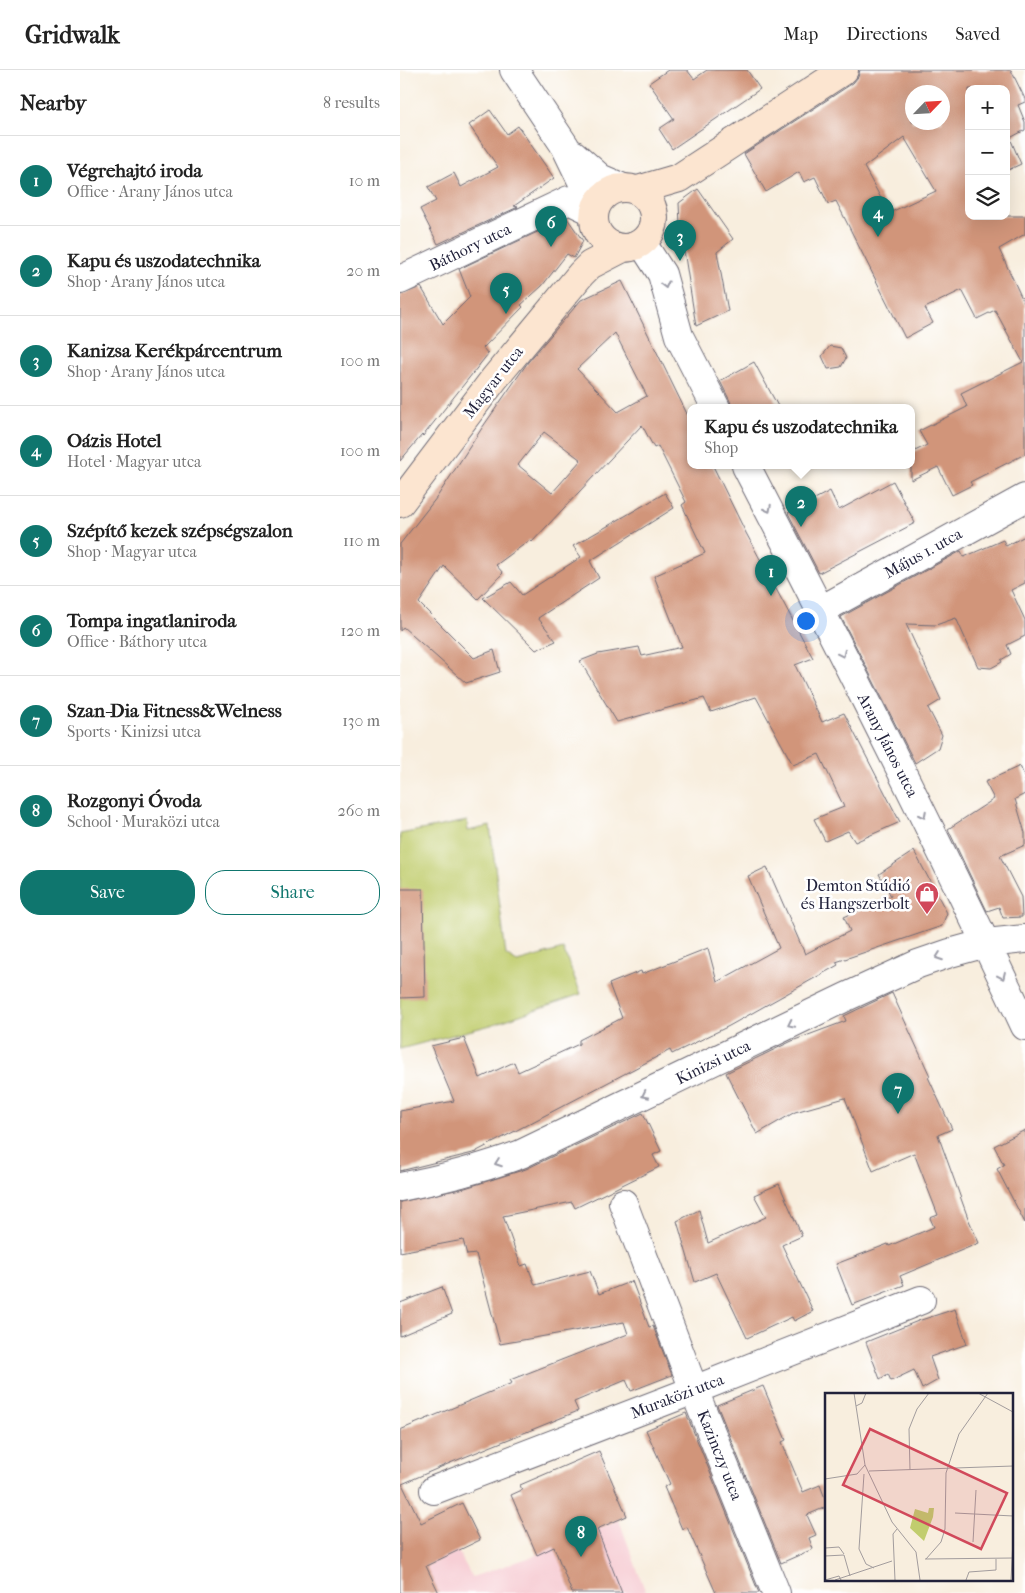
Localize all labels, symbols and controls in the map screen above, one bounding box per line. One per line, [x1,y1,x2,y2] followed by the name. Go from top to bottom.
[25,21,120,49] text: Gridwalk
[784,24,818,45] text: Map
[846,24,927,45] text: Directions
[955,24,1000,45] text: Saved
[905,85,950,130] north arrow
[965,85,1010,220] map controls
[965,85,1010,130] button: +
[20,91,86,115] text: Nearby
[323,93,380,112] text: 8 results
[965,130,1010,175] button: −
[67,160,202,182] text: Végrehajtó iroda
[33,171,39,190] text: 1
[349,171,380,190] text: 10 m
[965,175,1010,220] button: layers
[67,182,233,201] text: Office · Arany János utca
[862,196,894,237] pin: 4
[535,206,567,247] pin: 6
[426,219,514,275] street label: Báthory utca
[664,220,696,261] pin: 3
[67,250,261,272] text: Kapu és uszodatechnika
[32,261,40,280] text: 2
[346,261,380,280] text: 20 m
[67,272,225,291] text: Shop · Arany János utca
[490,273,522,314] pin: 5
[659,280,670,289] one-way arrow
[67,340,282,362] text: Kanizsa Kerékpárcentrum
[459,342,527,422] street label: Magyar utca
[33,351,39,370] text: 3
[340,351,380,370] text: 100 m
[67,362,225,381] text: Shop · Arany János utca
[687,404,915,469] popup
[704,416,898,438] text: Kapu és uszodatechnika
[67,430,162,452] text: Oázis Hotel
[704,438,738,457] text: Shop
[31,441,41,460] text: 4
[340,441,380,460] text: 100 m
[67,452,201,471] text: Hotel · Magyar utca
[785,486,817,527] pin: 2
[762,504,772,513] one-way arrow
[67,520,293,542] text: Szépítő kezek szépségszalon
[881,524,966,582] street label: Május 1. utca
[33,531,39,550] text: 5
[343,531,380,550] text: 110 m
[67,542,197,561] text: Shop · Magyar utca
[755,555,787,596] pin: 1
[793,608,819,634] your location
[67,610,236,632] text: Tompa ingatlaniroda
[32,621,40,640] text: 6
[341,621,380,640] text: 120 m
[67,632,207,651] text: Office · Báthory utca
[836,649,846,658] one-way arrow
[853,689,923,801] street label: Arany János utca
[67,700,282,722] text: Szan-Dia Fitness&Welness
[32,711,40,730] text: 7
[342,711,380,730] text: 130 m
[67,722,201,741] text: Sports · Kinizsi utca
[67,790,201,812] text: Rozgonyi Óvoda
[32,801,40,820] text: 8
[338,801,380,820] text: 260 m
[917,810,927,819] one-way arrow
[67,812,220,831] text: School · Muraközi utca
[20,870,195,915] button: Save
[205,870,380,915] button: Share
[801,876,910,913] place label: Demton Stúdió és Hangszerbolt
[914,881,940,915] shop icon: Demton Stúdió és Hangszerbolt
[935,951,944,961] one-way arrow
[996,971,1006,980] one-way arrow
[787,1017,796,1028] one-way arrow
[673,1036,754,1088] street label: Kinizsi utca
[882,1073,914,1114] pin: 7
[641,1089,650,1099] one-way arrow
[494,1157,502,1167] one-way arrow
[628,1369,727,1422] street label: Muraközi utca
[825,1393,1012,1580] inset map
[693,1407,747,1503] street label: Kazinczy utca
[565,1516,597,1557] pin: 8

